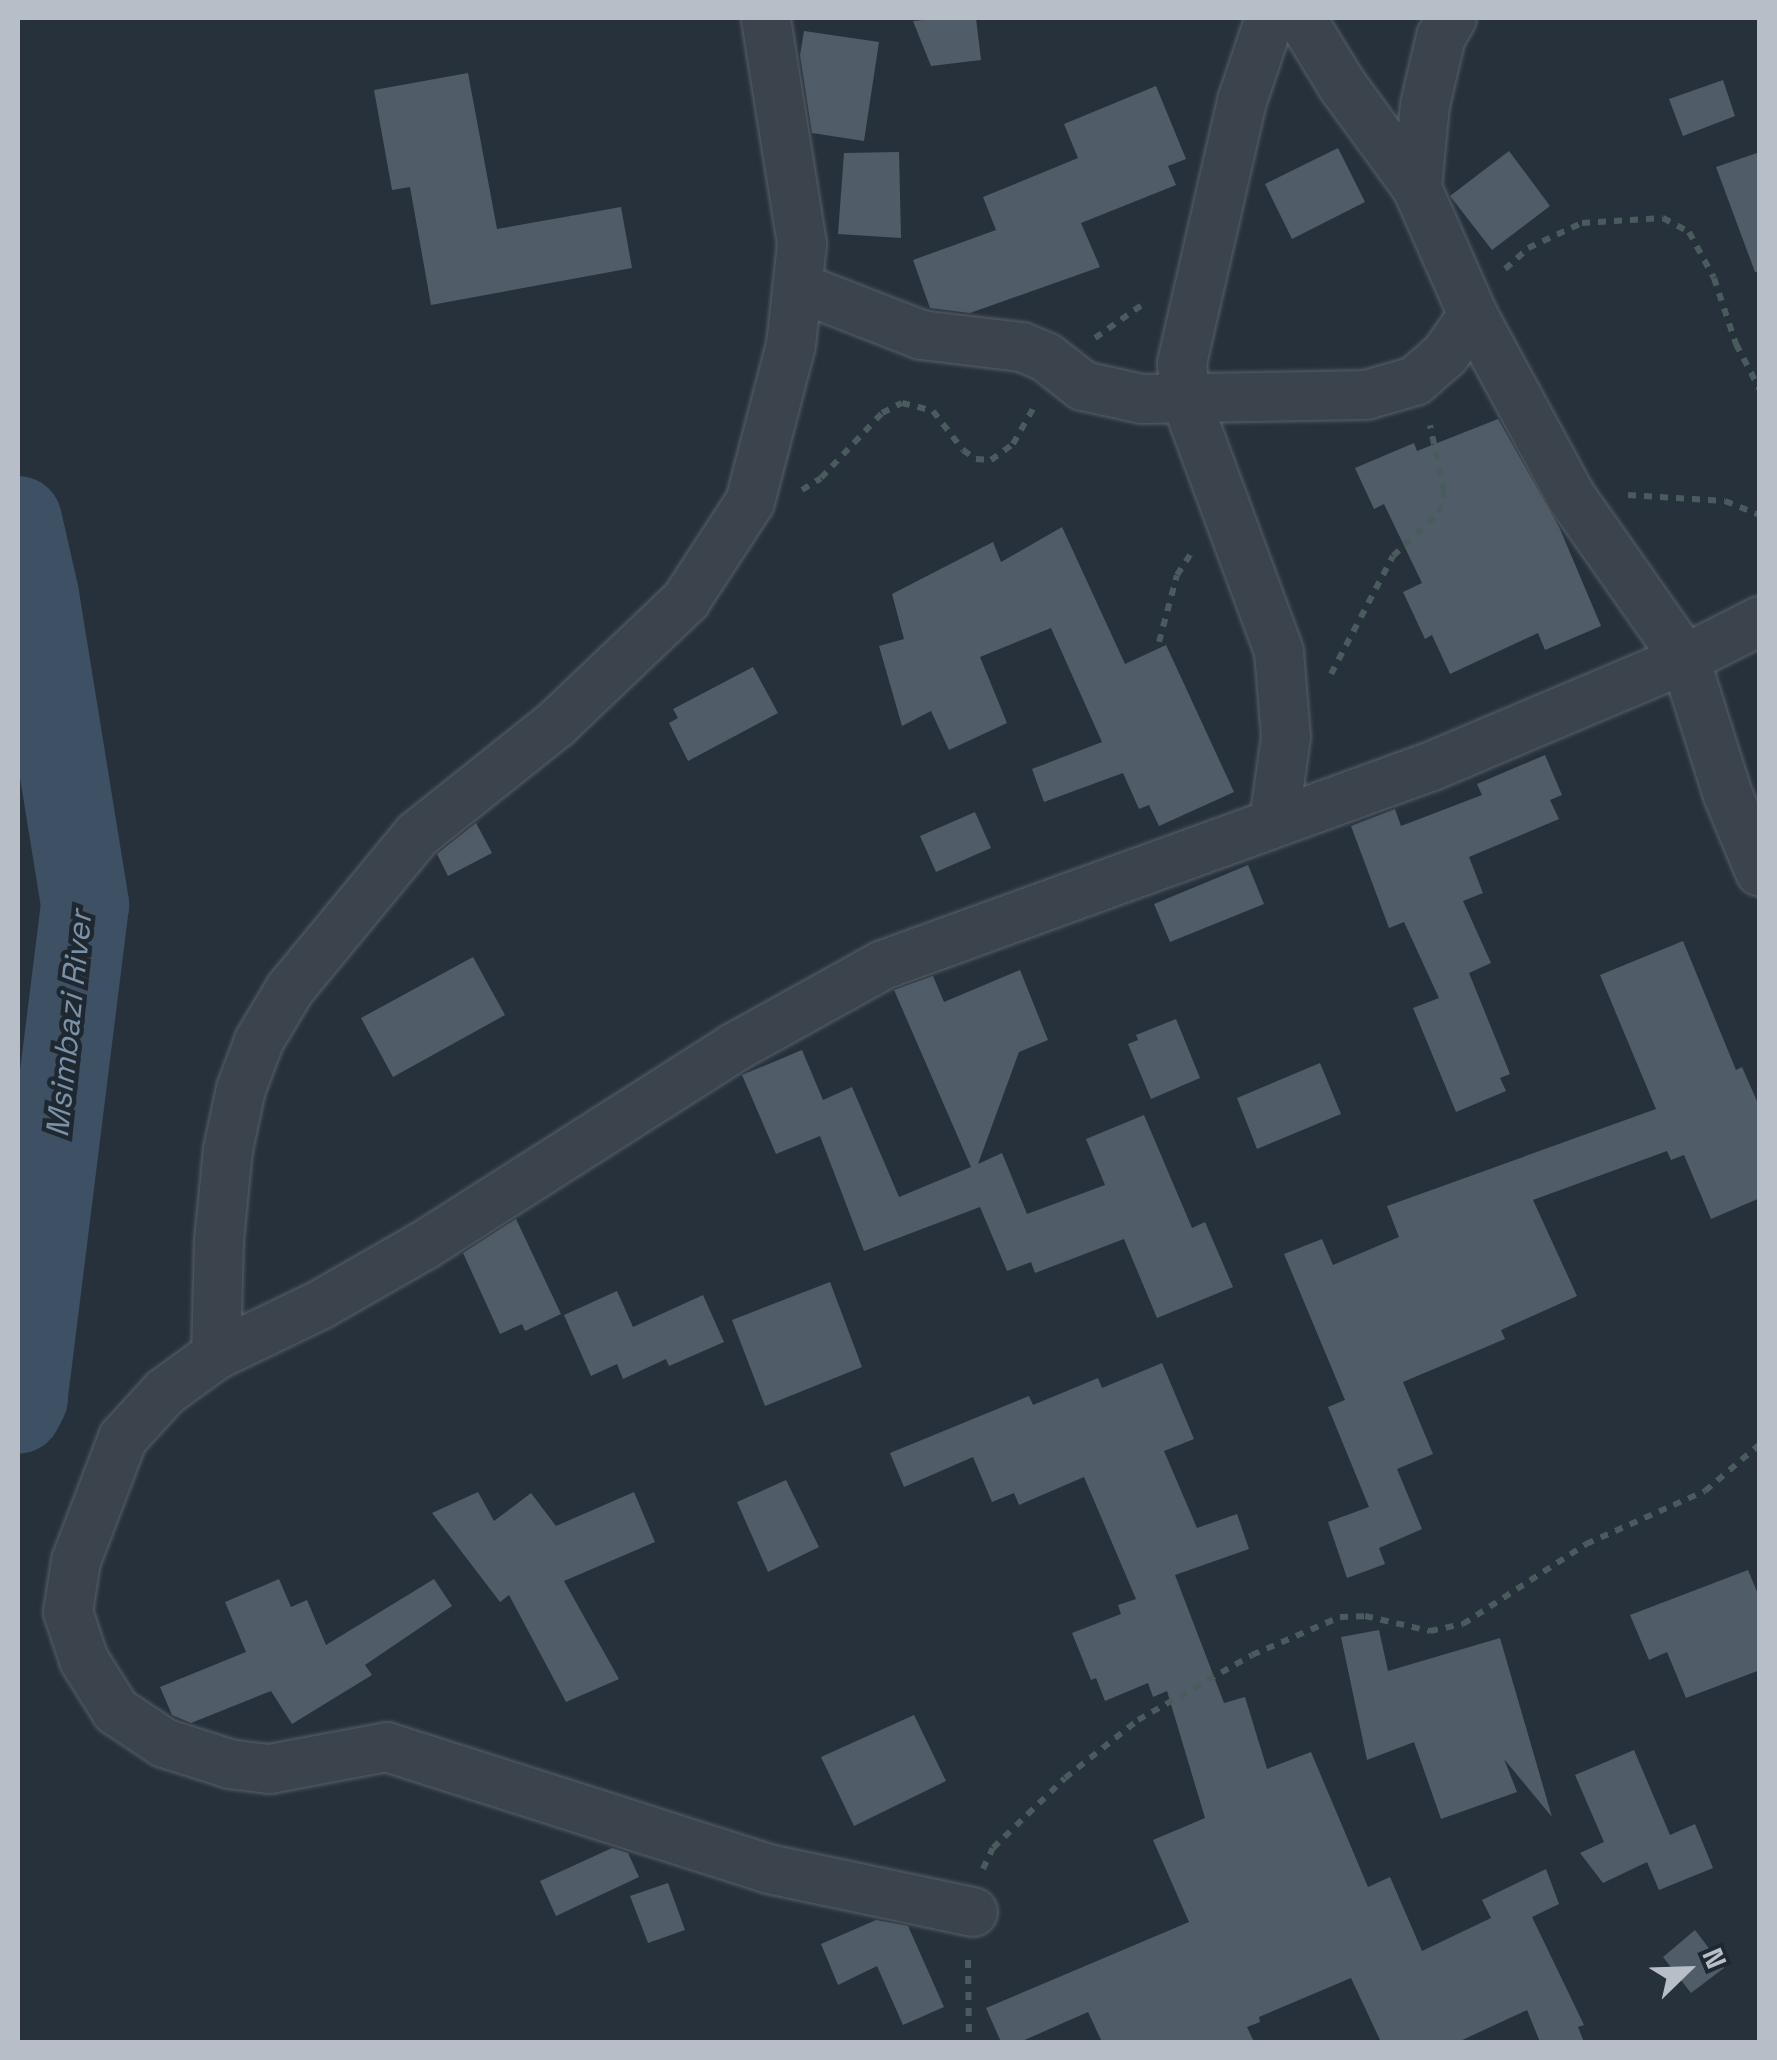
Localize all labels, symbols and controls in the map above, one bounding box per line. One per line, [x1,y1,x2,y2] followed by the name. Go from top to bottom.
[38,909,100,1139] water label: Msimbazi River
[1637,1920,1737,2020] north arrow
[1694,1943,1735,1974] text: N

